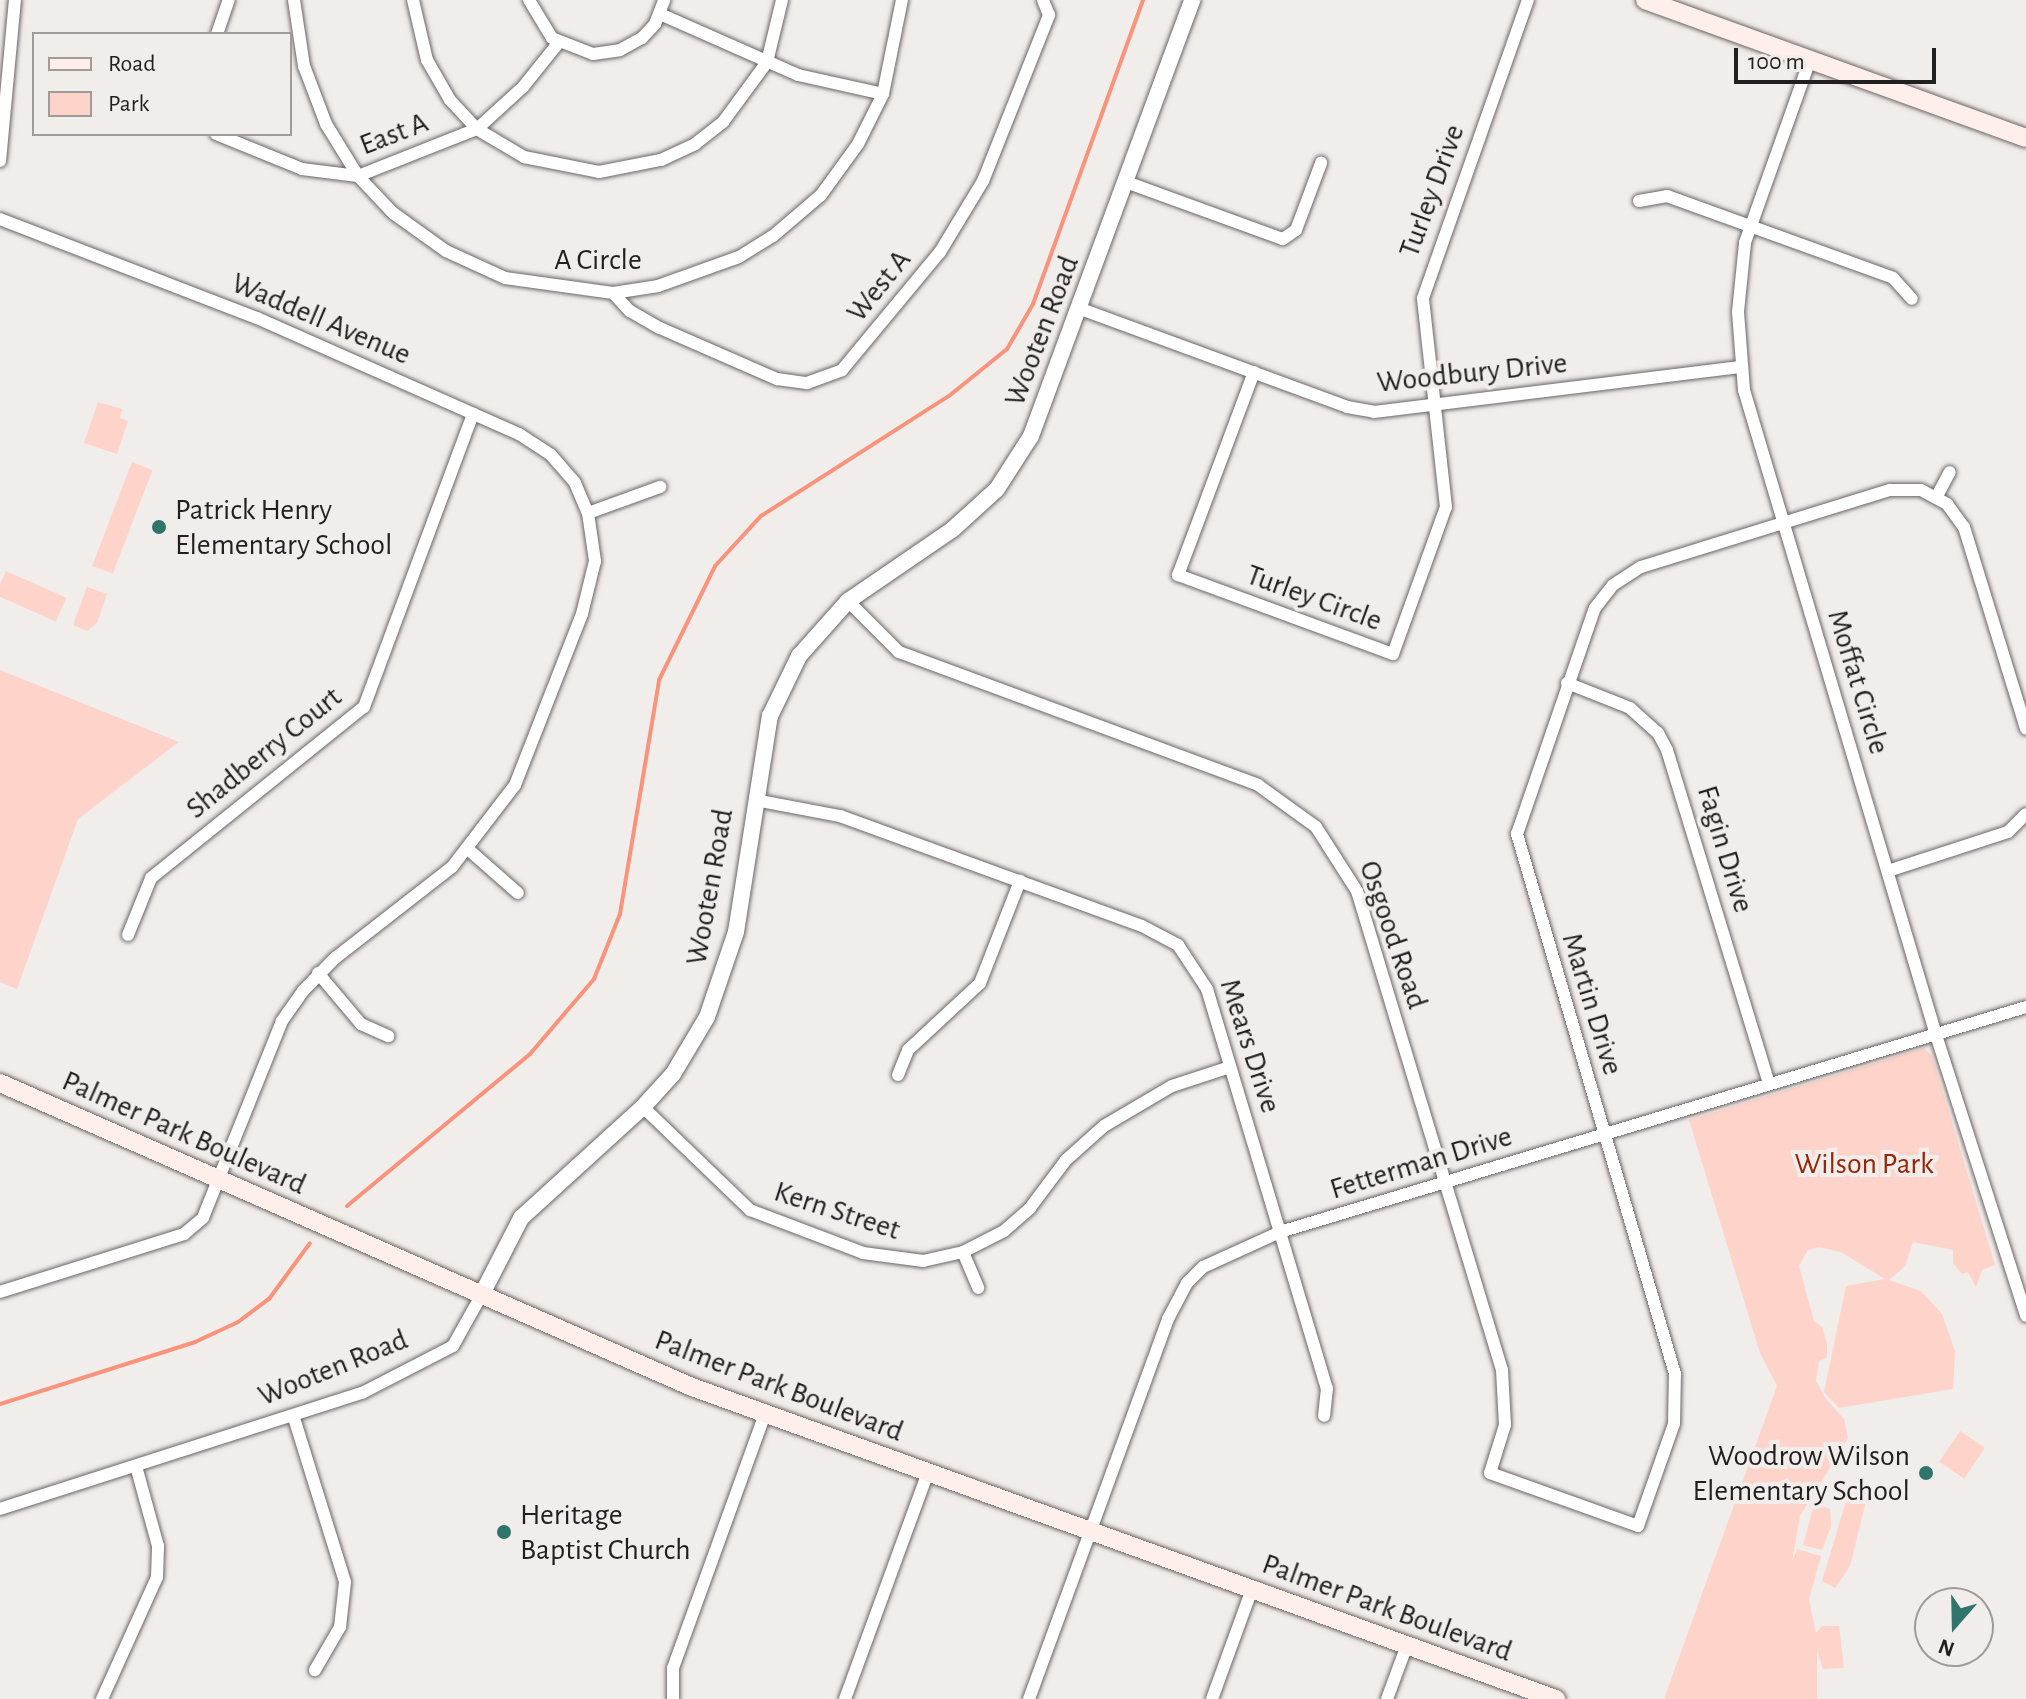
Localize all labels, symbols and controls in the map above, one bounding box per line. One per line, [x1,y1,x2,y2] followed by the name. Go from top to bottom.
[32,32,292,136] legend
[1738,32,1940,82] scale bar
[1748,50,1805,74] text: 100 m
[108,52,156,76] text: Road
[108,92,149,116] text: Park
[355,105,433,163] street label: East A
[1391,120,1473,262] street label: Turley Drive
[554,242,642,278] street label: A Circle
[839,243,919,329] street label: West A
[997,251,1087,411] street label: Wooten Road
[226,265,416,373] street label: Waddell Avenue
[1375,345,1569,401] street label: Woodbury Drive
[175,492,392,562] place label: Patrick Henry Elementary School
[150,518,168,536] marker: Patrick Henry Elementary School
[1241,557,1387,639] street label: Turley Circle
[1819,606,1897,758] street label: Moffat Circle
[179,679,349,827] street label: Shadberry Court
[1689,781,1761,917] street label: Fagin Drive
[679,806,741,968] street label: Wooten Road
[1351,856,1435,1014] street label: Osgood Road
[1553,929,1631,1079] street label: Martin Drive
[1211,975,1289,1117] street label: Mears Drive
[56,1063,312,1203] street label: Palmer Park Boulevard
[1326,1118,1516,1208] street label: Fetterman Drive
[1794,1146,1934,1182] park label: Wilson Park
[769,1174,905,1248] street label: Kern Street
[253,1322,413,1414] street label: Wooten Road
[650,1322,908,1450] street label: Palmer Park Boulevard
[1693,1438,1910,1508] place label: Woodrow Wilson Elementary School
[1917,1464,1935,1482] marker: Woodrow Wilson Elementary School
[520,1497,691,1568] place label: Heritage Baptist Church
[495,1523,513,1541] marker: Heritage Baptist Church
[1257,1546,1517,1670] street label: Palmer Park Boulevard
[1914,1587,1994,1667] north arrow
[1936,1635,1957,1661] text: N

